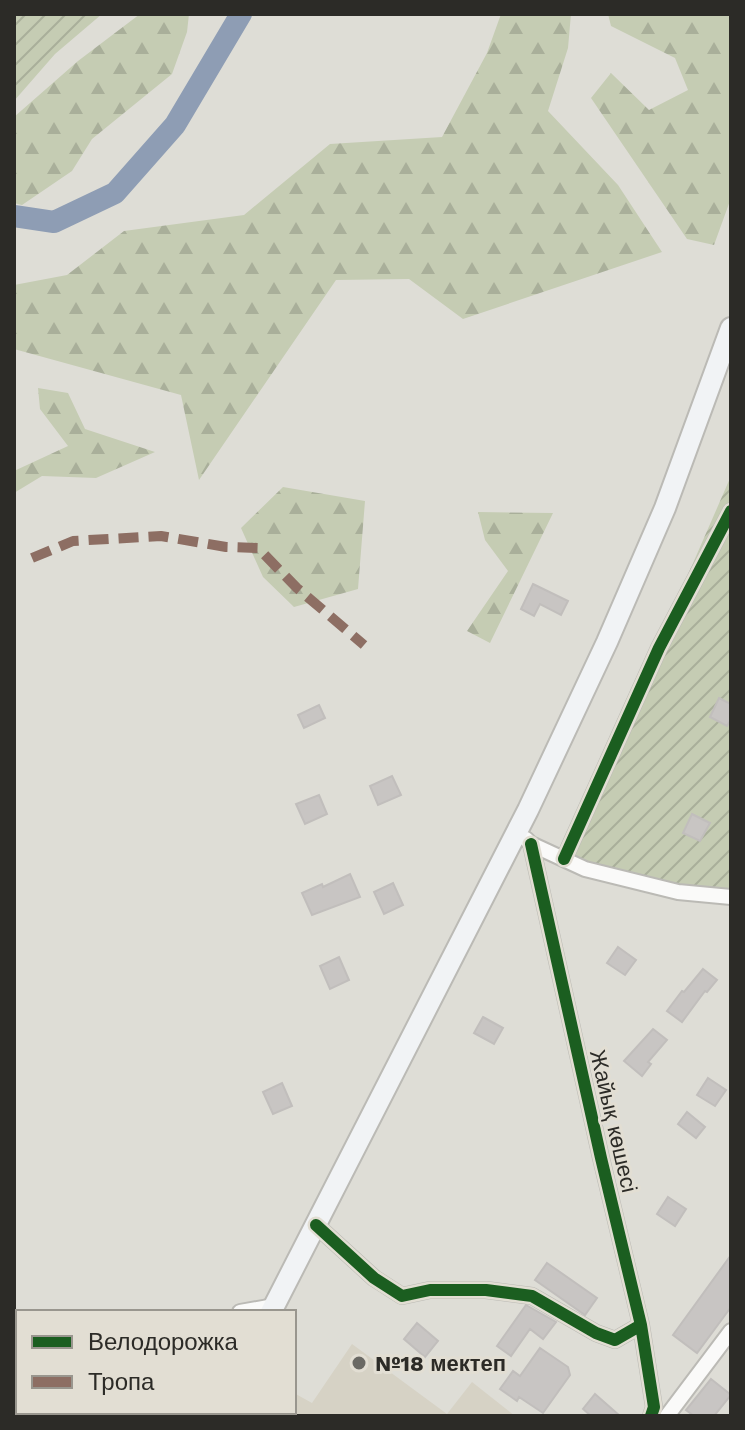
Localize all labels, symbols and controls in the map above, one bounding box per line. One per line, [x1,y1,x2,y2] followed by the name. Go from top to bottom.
[585,1047,642,1195] street label: Жайық көшесі
[16,1310,296,1414] legend
[88,1328,239,1356] text: Велодорожка
[375,1351,506,1376] place label: №18 мектеп
[350,1354,368,1372] marker: №18 мектеп
[88,1368,155,1396] text: Тропа

